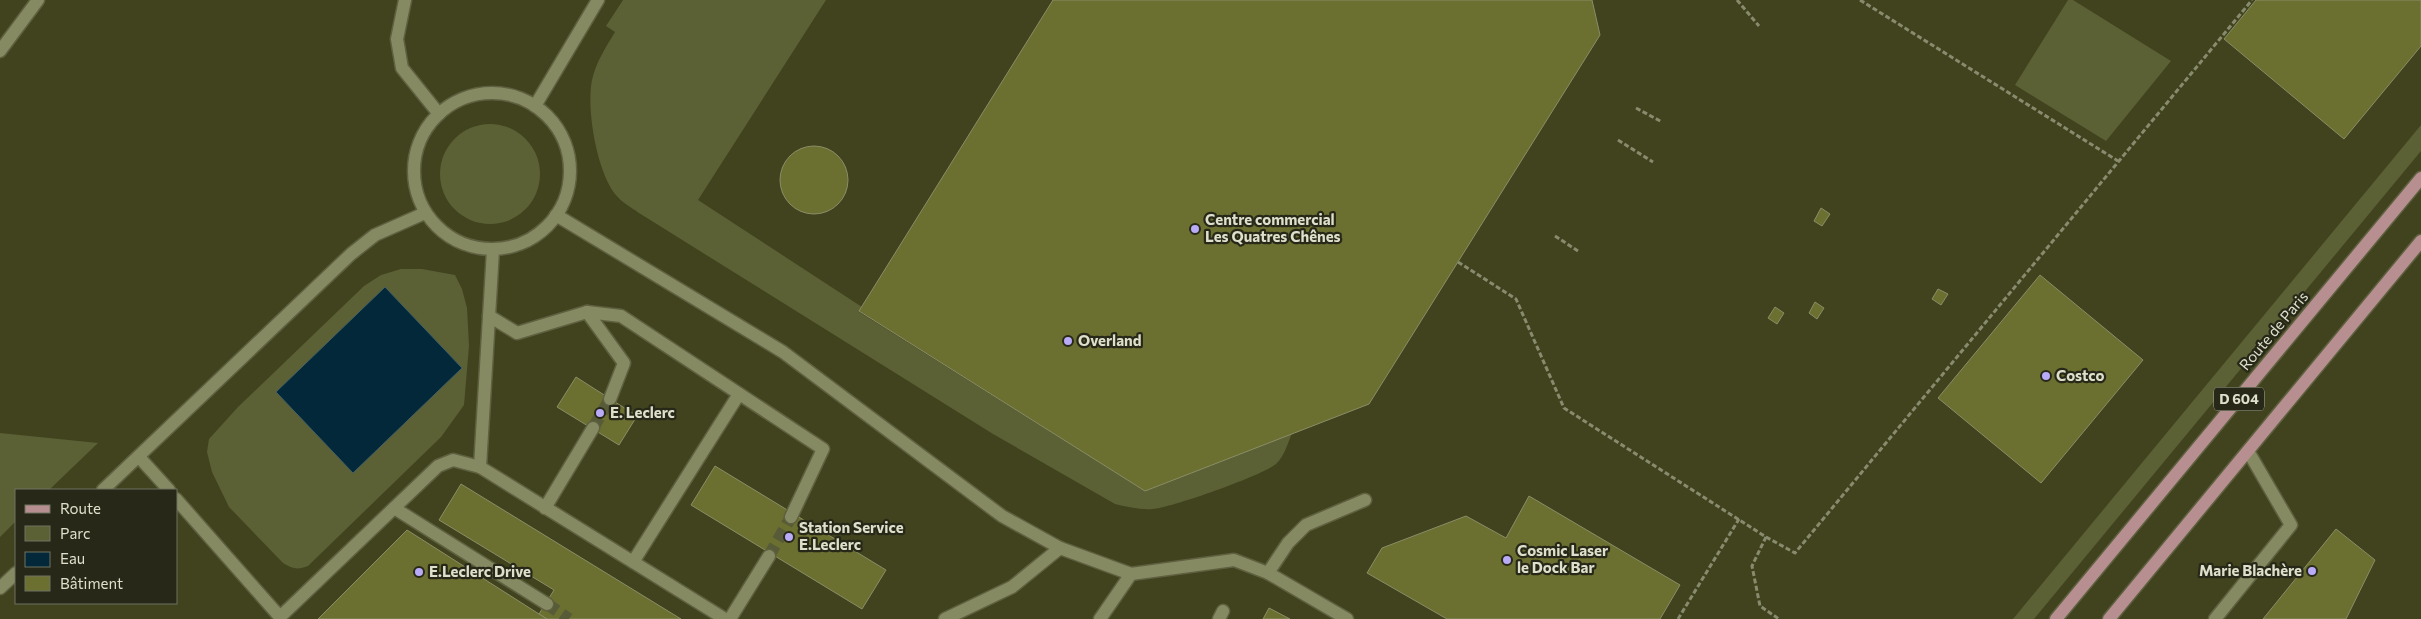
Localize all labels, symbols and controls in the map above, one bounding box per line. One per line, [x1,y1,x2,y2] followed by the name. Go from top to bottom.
[1205,210,1341,245] place label: Centre commercial Les Quatres Chênes
[1189,223,1201,235] marker: Centre commercial Les Quatres Chênes
[2235,287,2311,373] street label: Route de Paris
[1078,331,1142,349] place label: Overland
[1062,335,1074,347] marker: Overland
[2056,366,2105,384] place label: Costco
[2040,370,2052,382] marker: Costco
[2214,388,2264,410] road number: D 604
[610,403,675,421] place label: E. Leclerc
[594,407,606,419] marker: E. Leclerc
[15,489,178,604] legend
[60,499,101,517] text: Route
[799,518,904,553] place label: Station Service E.Leclerc
[60,524,90,542] text: Parc
[783,531,795,543] marker: Station Service E.Leclerc
[1517,541,1608,576] place label: Cosmic Laser le Dock Bar
[60,549,85,567] text: Eau
[1501,554,1513,566] marker: Cosmic Laser le Dock Bar
[2199,561,2302,579] place label: Marie Blachère
[429,562,531,580] place label: E.Leclerc Drive
[2306,565,2318,577] marker: Marie Blachère
[413,566,425,578] marker: E.Leclerc Drive
[60,574,123,592] text: Bâtiment

